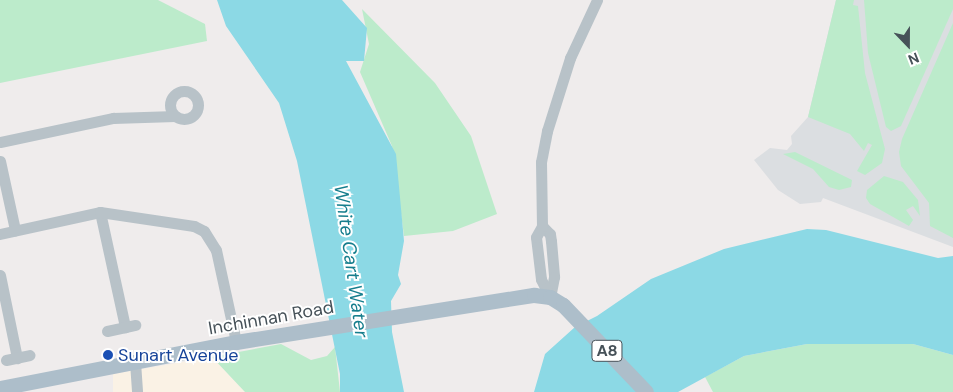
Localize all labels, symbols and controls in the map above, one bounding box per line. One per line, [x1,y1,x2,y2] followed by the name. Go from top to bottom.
[883,20,933,70] north arrow
[906,49,922,69] text: N
[329,183,373,339] water label: White Cart Water
[207,296,335,340] street label: Inchinnan Road
[591,338,623,364] road number: A8
[118,344,239,366] place label: Sunart Avenue
[102,349,114,361] marker: Sunart Avenue

